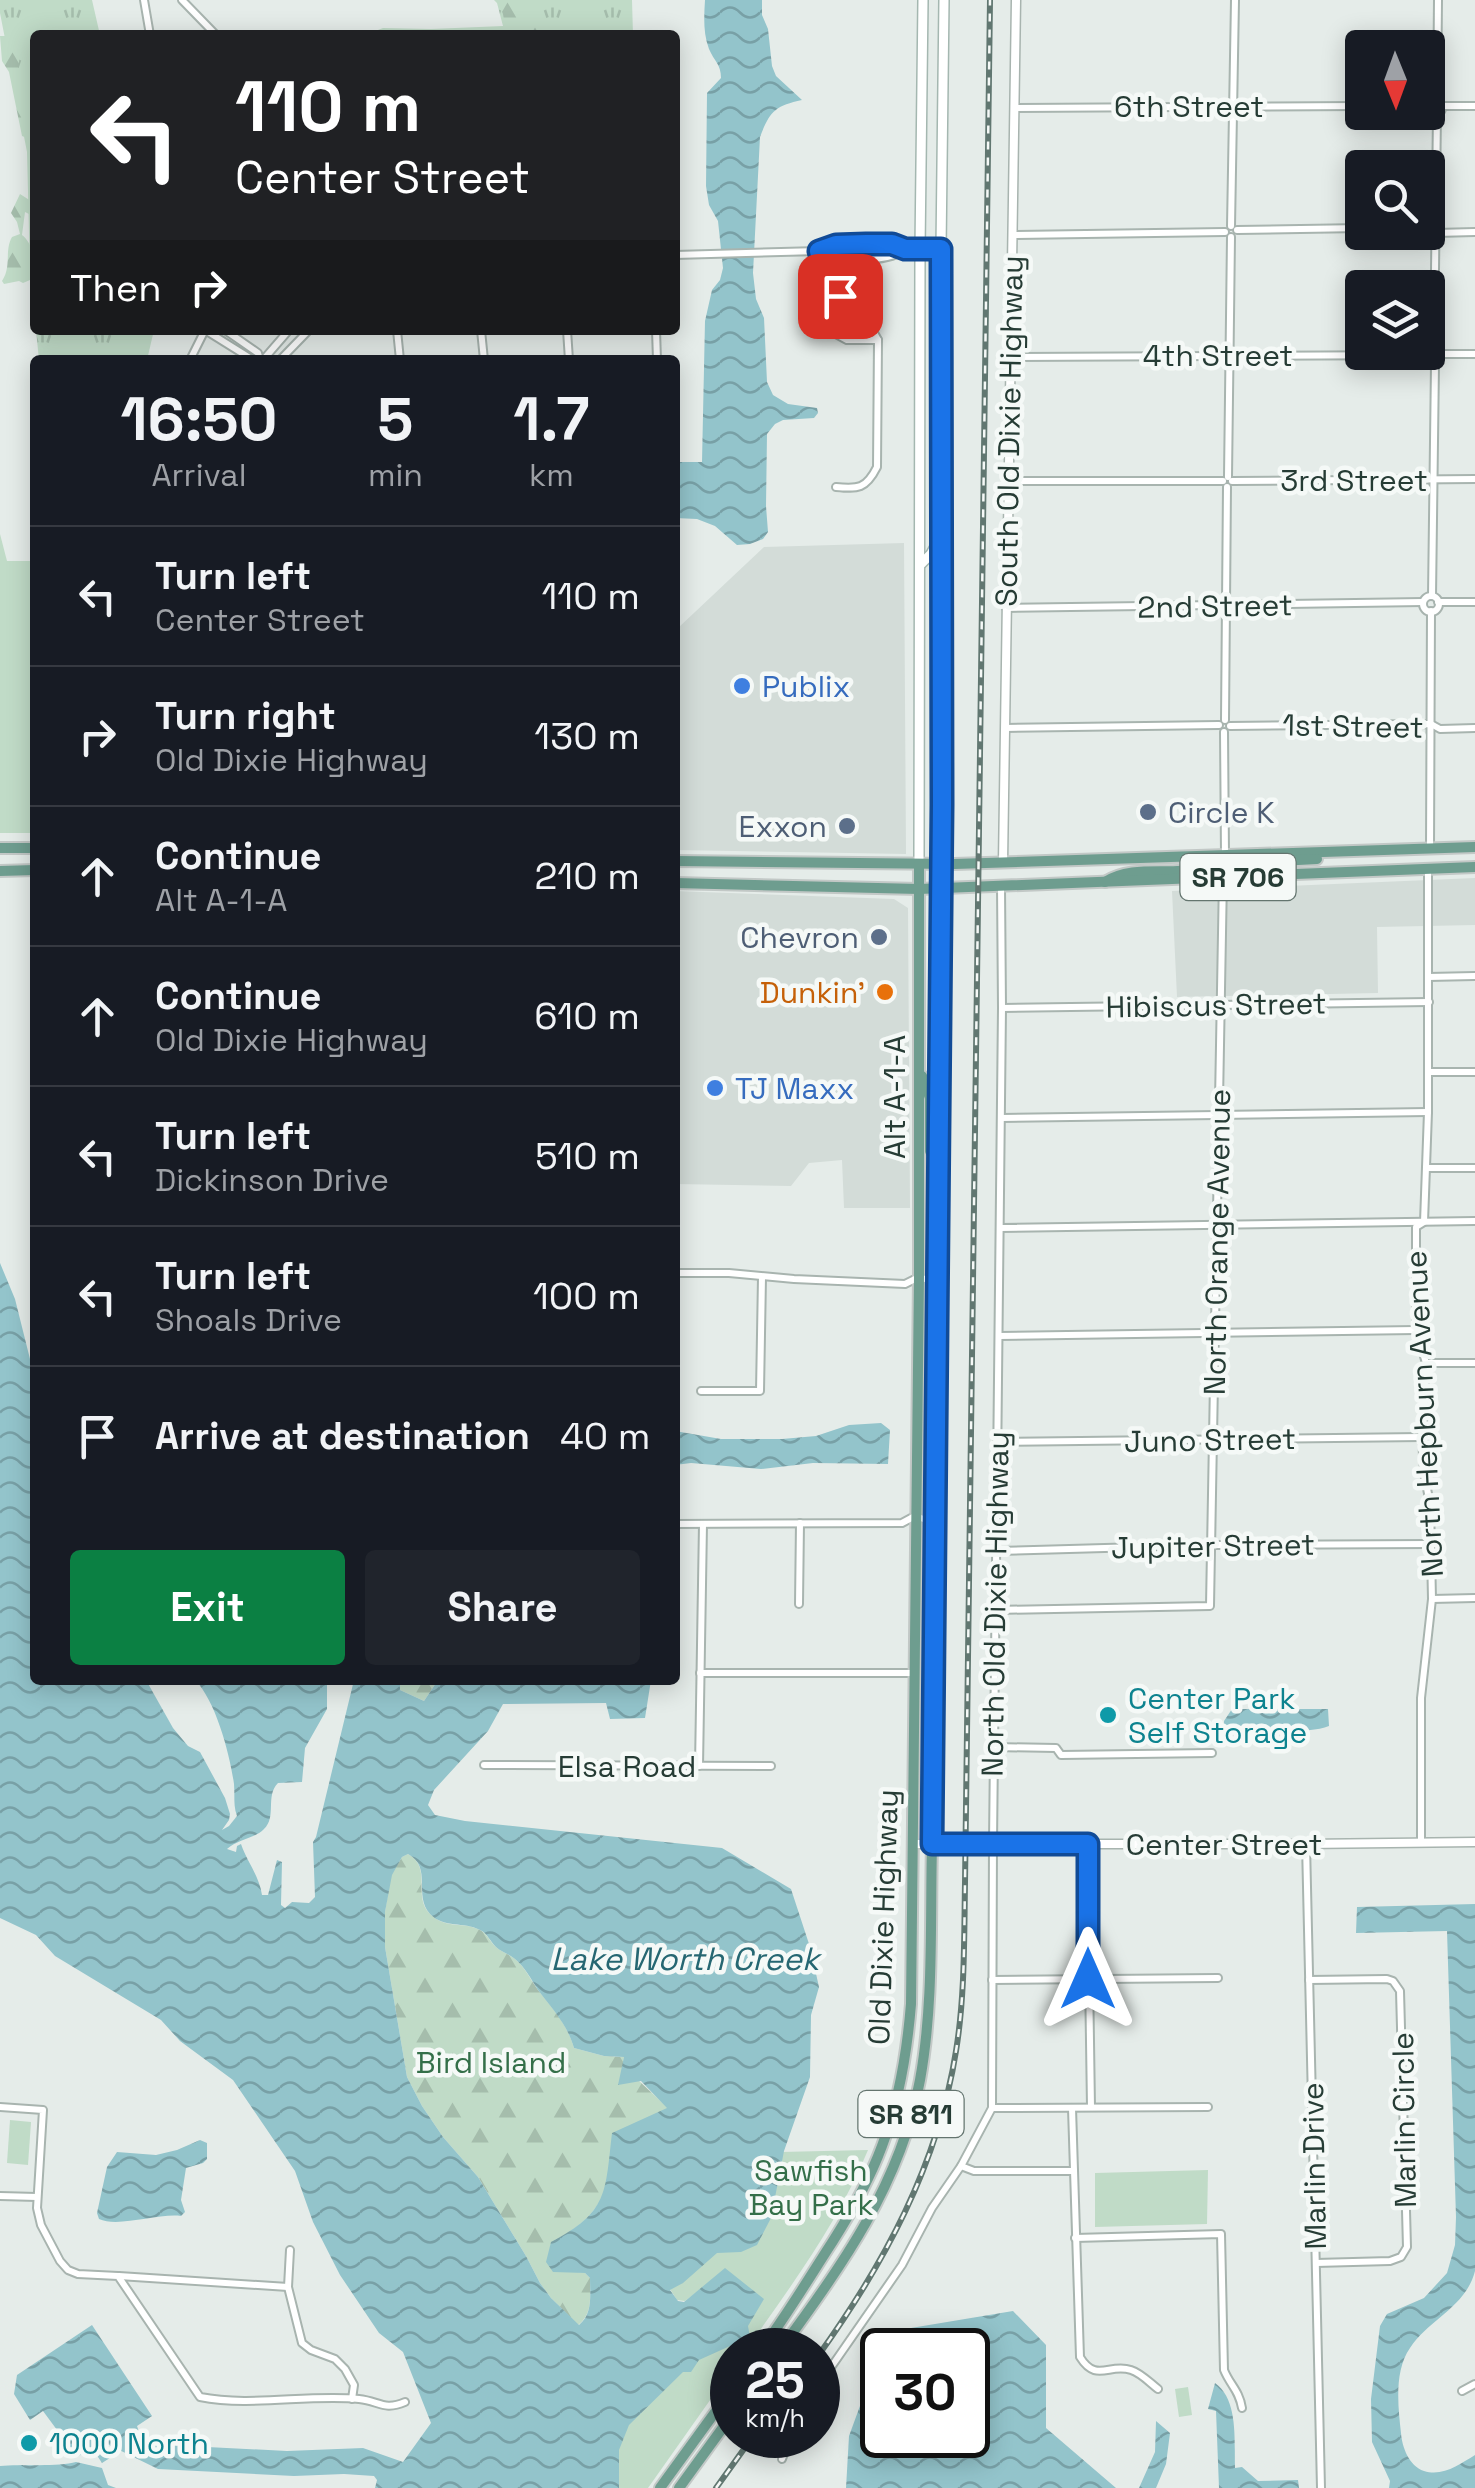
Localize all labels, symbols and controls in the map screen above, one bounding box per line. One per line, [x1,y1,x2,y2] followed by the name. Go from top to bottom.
[1345,30,1445,130] north arrow
[1345,30,1445,370] map controls
[235,62,421,151] text: 110 m
[70,70,200,200] icon: left
[1114,87,1264,126] street label: 6th Street
[235,149,530,206] text: Center Street
[1345,150,1445,250] button: search
[798,254,883,339] pin
[986,255,1032,607] street label: South Old Dixie Highway
[181,260,236,315] icon: right
[70,264,161,312] text: Then
[813,269,868,324] icon: arrive
[1345,270,1445,370] button: layers
[1143,336,1293,375] street label: 4th Street
[120,381,277,458] text: 16:50
[377,381,413,458] text: 5
[513,381,590,458] text: 1.7
[151,455,247,495] text: Arrival
[368,455,423,495] text: min
[529,455,574,495] text: km
[1280,461,1428,500] street label: 3rd Street
[155,552,311,600] text: Turn left
[70,569,125,624] icon: left
[541,572,640,620] text: 110 m
[1137,585,1293,627] street label: 2nd Street
[155,600,365,640] text: Center Street
[762,667,850,706] place label: Publix
[731,675,753,697] marker: Publix
[155,692,336,740] text: Turn right
[1282,705,1424,747] street label: 1st Street
[70,709,125,764] icon: right
[534,712,640,760] text: 130 m
[155,740,428,780] text: Old Dixie Highway
[1168,793,1274,832] place label: Circle K
[1137,801,1159,823] marker: Circle K
[739,807,827,846] place label: Exxon
[836,815,858,837] marker: Exxon
[155,832,321,880] text: Continue
[70,849,125,904] icon: ahead
[534,852,640,900] text: 210 m
[1180,854,1296,900] road number: SR 706
[155,880,288,920] text: Alt A-1-A
[740,918,859,957] place label: Chevron
[868,926,890,948] marker: Chevron
[155,972,321,1020] text: Continue
[760,973,865,1012] place label: Dunkin'
[874,981,896,1003] marker: Dunkin'
[1105,984,1327,1026] street label: Hibiscus Street
[70,989,125,1044] icon: ahead
[534,992,640,1040] text: 610 m
[155,1020,428,1060] text: Old Dixie Highway
[875,1035,914,1159] street label: Alt A-1-A
[735,1069,854,1108] place label: TJ Maxx
[704,1077,726,1099] marker: TJ Maxx
[1195,1088,1239,1396] street label: North Orange Avenue
[155,1112,311,1160] text: Turn left
[70,1129,125,1184] icon: left
[535,1132,640,1180] text: 510 m
[155,1160,389,1200] text: Dickinson Drive
[1396,1250,1452,1578] street label: North Hepburn Avenue
[155,1252,311,1300] text: Turn left
[70,1269,125,1324] icon: left
[533,1272,640,1320] text: 100 m
[155,1300,342,1340] text: Shoals Drive
[70,1409,125,1464] icon: arrive
[155,1412,530,1460] text: Arrive at destination
[560,1412,651,1460] text: 40 m
[1124,1419,1296,1461] street label: Juno Street
[972,1431,1018,1777] street label: North Old Dixie Highway
[1111,1525,1315,1567] street label: Jupiter Street
[70,1550,345,1665] button: Exit
[365,1550,640,1665] button: Share
[1128,1679,1307,1752] place label: Center Park Self Storage
[1097,1704,1119,1726] marker: Center Park Self Storage
[558,1747,696,1786] street label: Elsa Road
[859,1788,907,2046] street label: Old Dixie Highway
[1126,1825,1322,1864] street label: Center Street
[1036,1927,1140,2031] position arrow
[551,1939,823,1979] water label: Lake Worth Creek
[1383,2032,1425,2208] street label: Marlin Circle
[416,2043,566,2082] park label: Bird Island
[1293,2082,1335,2250] street label: Marlin Drive
[858,2091,964,2137] road number: SR 811
[748,2151,874,2224] park label: Sawfish Bay Park
[860,2328,990,2458] speed limit sign: 30
[745,2349,805,2413] text: 25
[745,2402,805,2434] text: km/h
[49,2424,209,2463] place label: 1000 North
[18,2432,40,2454] marker: 1000 North

